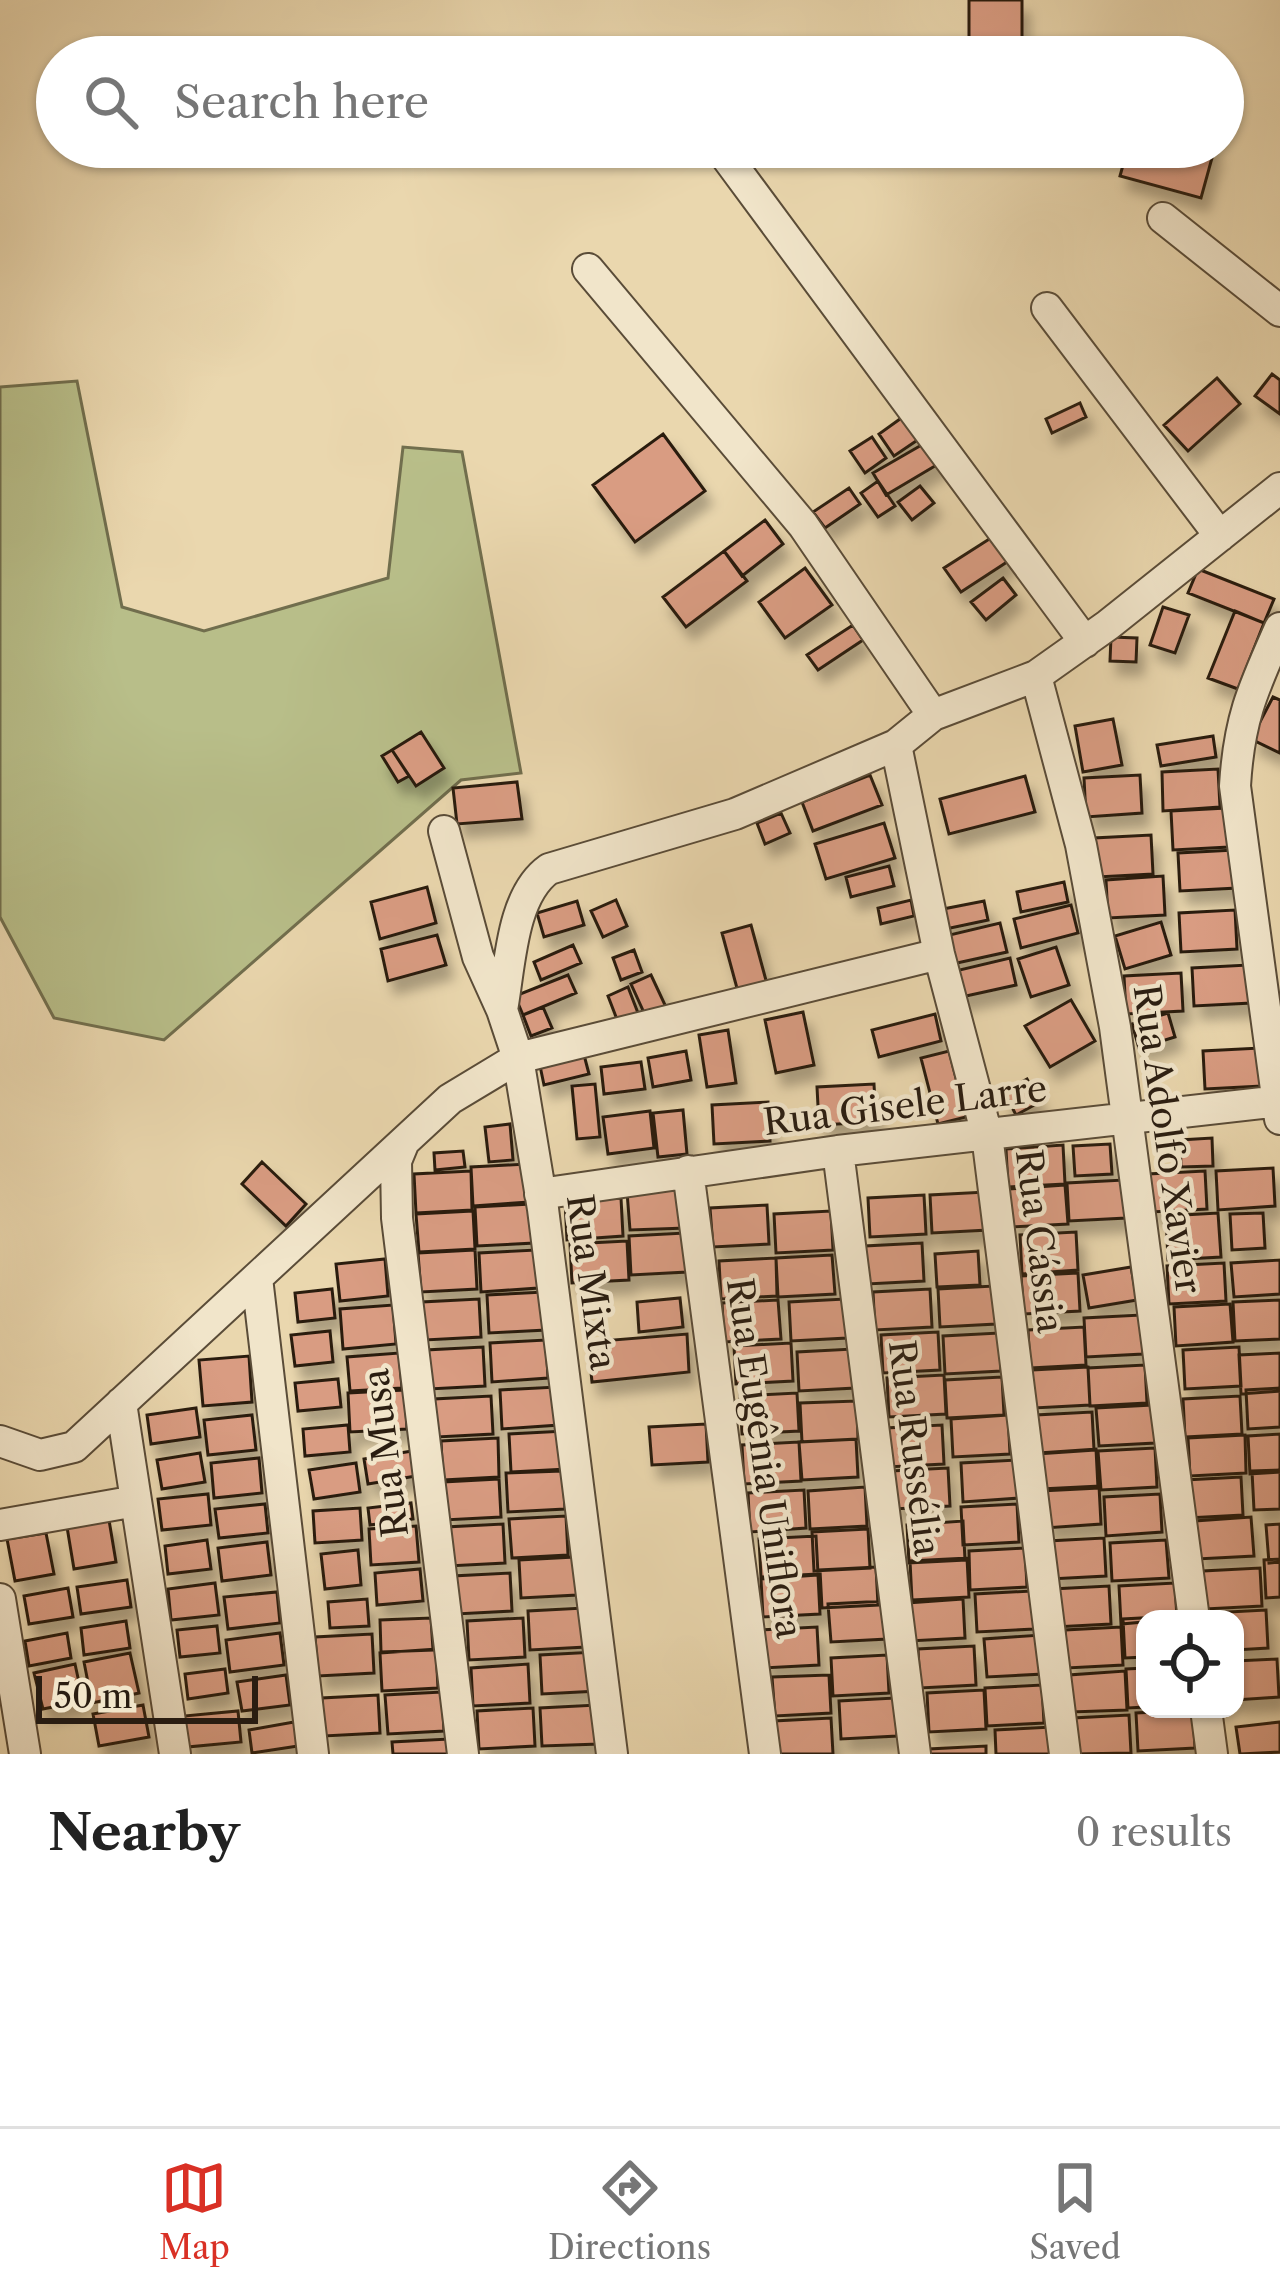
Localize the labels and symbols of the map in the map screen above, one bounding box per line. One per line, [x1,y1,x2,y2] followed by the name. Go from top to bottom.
[1125,982,1211,1296] street label: Rua Adolfo Xavier
[761,1066,1049,1144] street label: Rua Gisele Larre
[1007,1147,1073,1335] street label: Rua Cássia
[558,1191,626,1373] street label: Rua Mixta
[718,1275,812,1641] street label: Rua Eugênia Uniflora
[880,1337,950,1559] street label: Rua Russélia
[353,1366,417,1540] street label: Rua Musa
[36,1670,258,1723] scale bar

